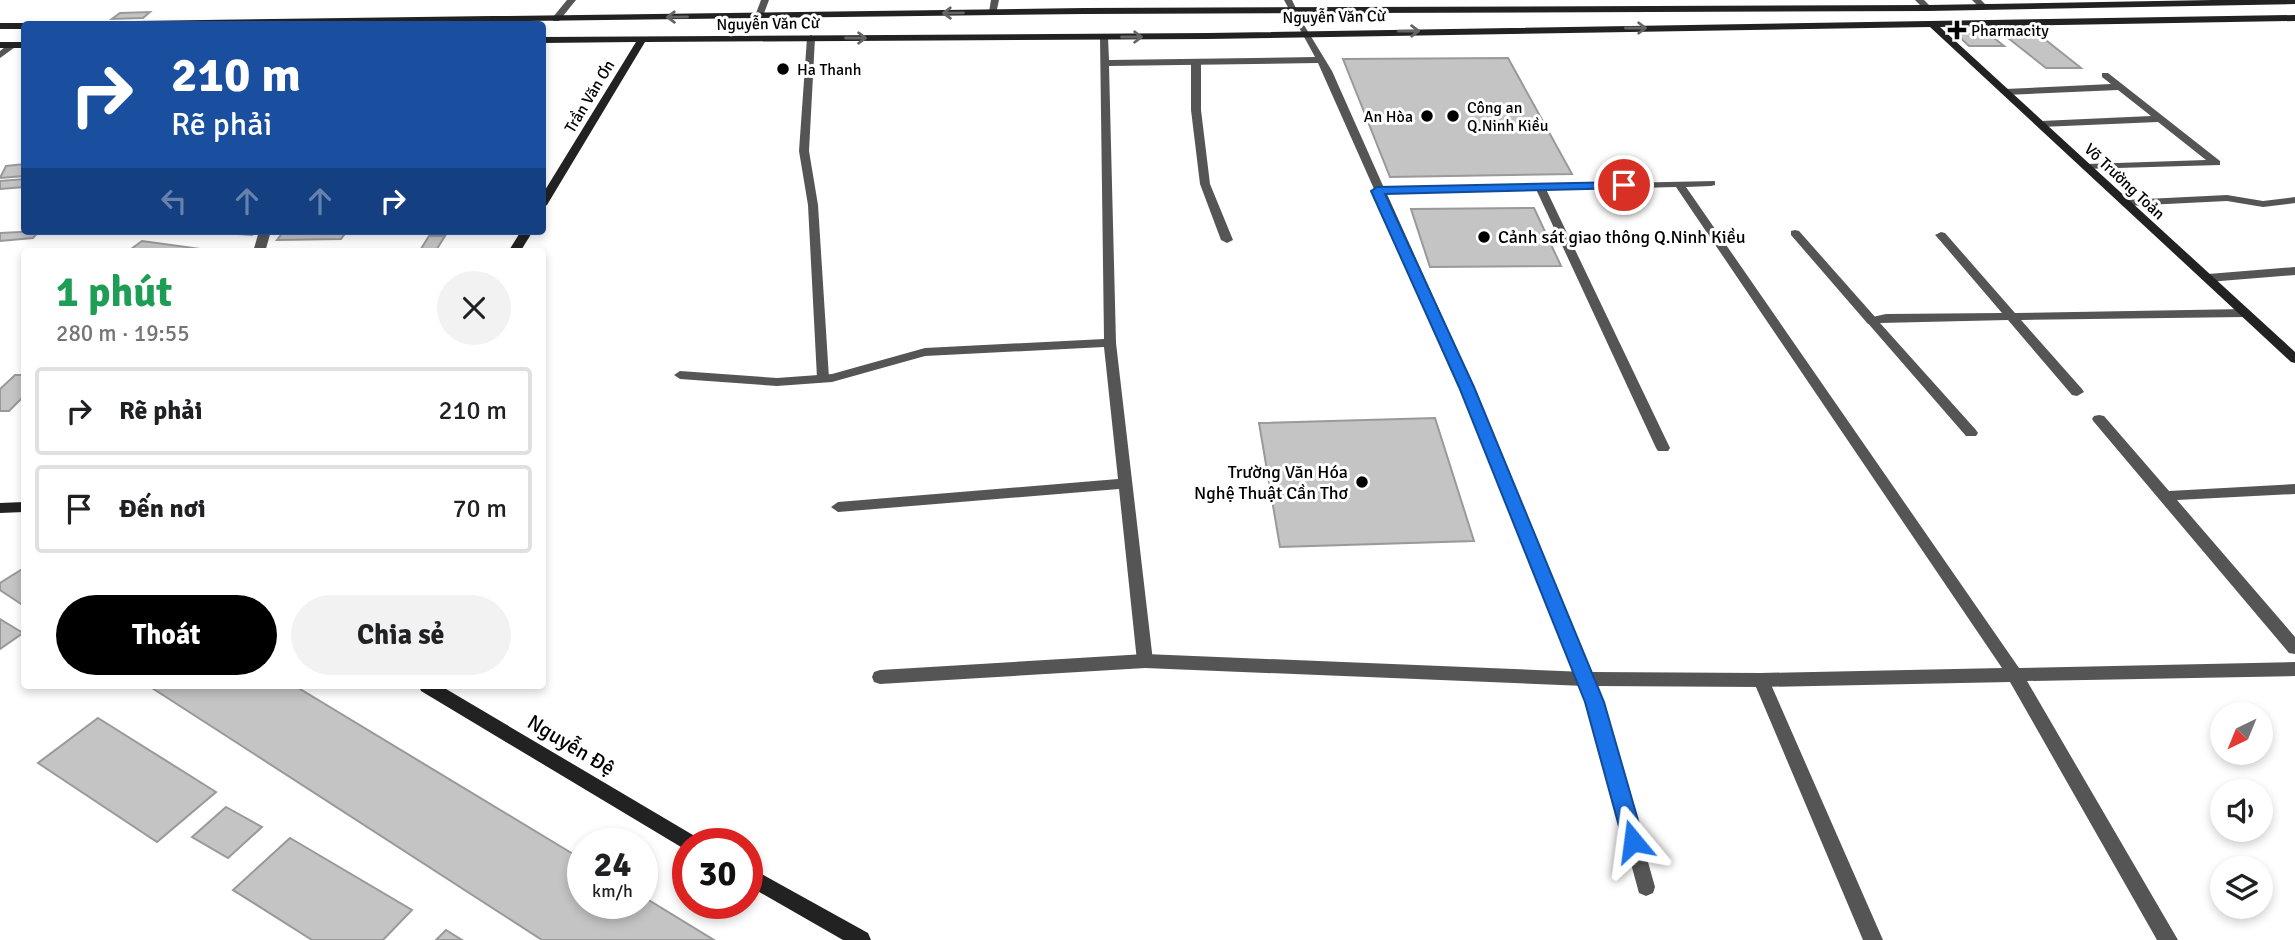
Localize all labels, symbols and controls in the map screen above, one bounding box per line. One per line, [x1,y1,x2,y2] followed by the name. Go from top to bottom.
[942,6,965,20] one-way arrow
[1282,6,1387,28] street label: Nguyễn Văn Cừ
[665,10,688,24] one-way arrow
[716,13,821,35] street label: Nguyễn Văn Cừ
[1624,21,1647,35] one-way arrow
[1971,21,2049,41] place label: Pharmacity
[1949,22,1965,38] marker: Pharmacity
[1397,24,1420,38] one-way arrow
[1120,30,1143,43] one-way arrow
[844,31,867,45] one-way arrow
[171,45,301,105] text: 210 m
[56,49,147,140] icon: right
[560,56,619,137] street label: Trần Văn Ơn
[797,60,862,80] place label: Ha Thanh
[775,61,791,77] marker: Ha Thanh
[1467,98,1548,136] place label: Công an Q.Ninh Kiều
[171,105,272,144] text: Rẽ phải
[1364,107,1413,127] place label: An Hòa
[1419,108,1435,124] marker: An Hòa
[1445,108,1461,124] marker: Công an Q.Ninh Kiều
[2080,139,2169,224] street label: Võ Trường Toản
[1594,155,1654,215] pin
[1605,166,1643,204] icon: arrive
[155,182,193,220] icon: left
[228,182,266,220] icon: ahead
[301,182,339,220] icon: ahead
[374,182,412,220] icon: right
[1498,226,1746,248] place label: Cảnh sát giao thông Q.Ninh Kiều
[1476,229,1492,245] marker: Cảnh sát giao thông Q.Ninh Kiều
[56,267,172,318] text: 1 phút
[437,271,511,345] button: close
[56,319,190,348] text: 280 m · 19:55
[60,392,98,430] icon: right
[119,395,203,427] text: Rẽ phải
[438,395,507,427] text: 210 m
[1194,461,1349,504] place label: Trường Văn Hóa Nghệ Thuật Cần Thơ
[1354,474,1370,490] marker: Trường Văn Hóa Nghệ Thuật Cần Thơ
[60,490,98,528] icon: arrive
[119,493,206,525] text: Đến nơi
[452,493,507,525] text: 70 m
[56,595,277,675] button: Thoát
[291,595,511,675] button: Chia sẻ
[2210,702,2273,765] north arrow
[2210,702,2273,919] map controls
[523,709,619,781] street label: Nguyễn Đệ
[2210,779,2273,842] button: sound
[1596,804,1670,878] position arrow
[672,828,763,919] speed limit sign: 30
[594,843,631,886] text: 24
[2210,856,2273,919] button: layers
[592,880,633,902] text: km/h

